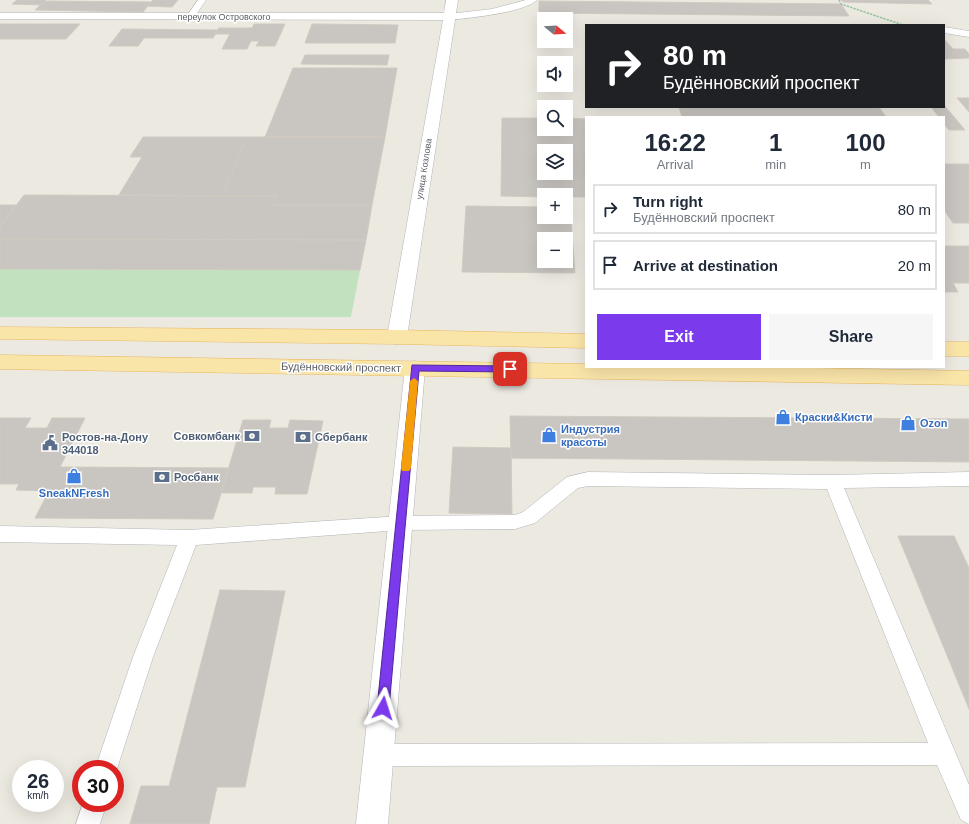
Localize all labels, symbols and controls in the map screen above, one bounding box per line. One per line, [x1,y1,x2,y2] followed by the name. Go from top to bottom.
[178,12,270,22] street label: переулок Островского
[537,12,573,48] north arrow
[537,12,573,268] map controls
[597,40,649,92] icon: right
[663,40,727,71] text: 80 m
[537,56,573,92] button: sound
[663,73,859,93] text: Будённовский проспект
[537,100,573,136] button: search
[644,129,706,156] text: 16:22
[769,129,782,156] text: 1
[846,129,886,156] text: 100
[414,138,434,200] street label: улица Козлова
[537,144,573,180] button: layers
[657,157,694,172] text: Arrival
[765,157,786,172] text: min
[860,157,871,172] text: m
[537,188,573,224] button: +
[633,193,703,210] text: Turn right
[599,198,621,220] icon: right
[898,201,931,218] text: 80 m
[633,210,775,225] text: Будённовский проспект
[537,232,573,268] button: −
[599,254,621,276] icon: arrive
[633,257,778,274] text: Arrive at destination
[898,257,931,274] text: 20 m
[597,314,761,360] button: Exit
[769,314,933,360] button: Share
[493,352,527,386] pin
[499,358,521,380] icon: arrive
[281,360,401,374] street label: Будённовский проспект
[774,408,792,426] shop icon: Краски&Кисти
[795,411,873,423] place label: Краски&Кисти
[899,414,917,432] shop icon: Ozon
[920,417,948,429] place label: Ozon
[561,423,620,448] place label: Индустрия красоты
[540,426,558,444] shop icon: Индустрия красоты
[243,427,261,445] bank icon: Совкомбанк
[294,428,312,446] bank icon: Сбербанк
[174,430,240,442] place label: Совкомбанк
[62,431,149,456] place label: Ростов-на-Дону 344018
[315,431,368,443] place label: Сбербанк
[41,434,59,452] public building icon: Ростов-на-Дону 344018
[65,467,83,485] shop icon: SneakNFresh
[153,468,171,486] bank icon: Росбанк
[174,471,219,483] place label: Росбанк
[39,487,109,499] place label: SneakNFresh
[362,687,404,729] position arrow
[72,760,124,812] speed limit sign: 30
[27,770,49,792] text: 26
[27,790,49,801] text: km/h

